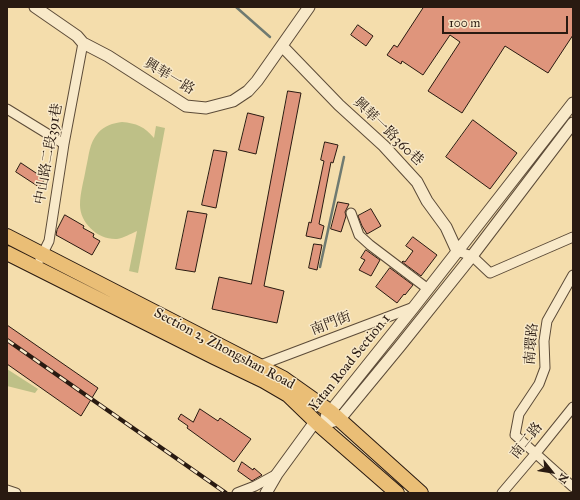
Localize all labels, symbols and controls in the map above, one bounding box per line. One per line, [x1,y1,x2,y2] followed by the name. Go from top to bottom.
[444,8,570,34] scale bar
[449,16,480,30] text: 100 m
[141,55,197,99] street label: 興華一路
[349,94,427,170] street label: 興華一路360巷
[32,102,66,206] street label: 中山路二段391巷
[151,305,297,393] street label: Section 2, Zhongshan Road
[308,309,354,339] street label: 南門街
[306,311,394,415] street label: Yatan Road Section 1
[522,322,542,366] street label: 南環路
[507,419,547,463] street label: 南二路
[532,452,572,492] north arrow
[555,471,571,486] text: N

